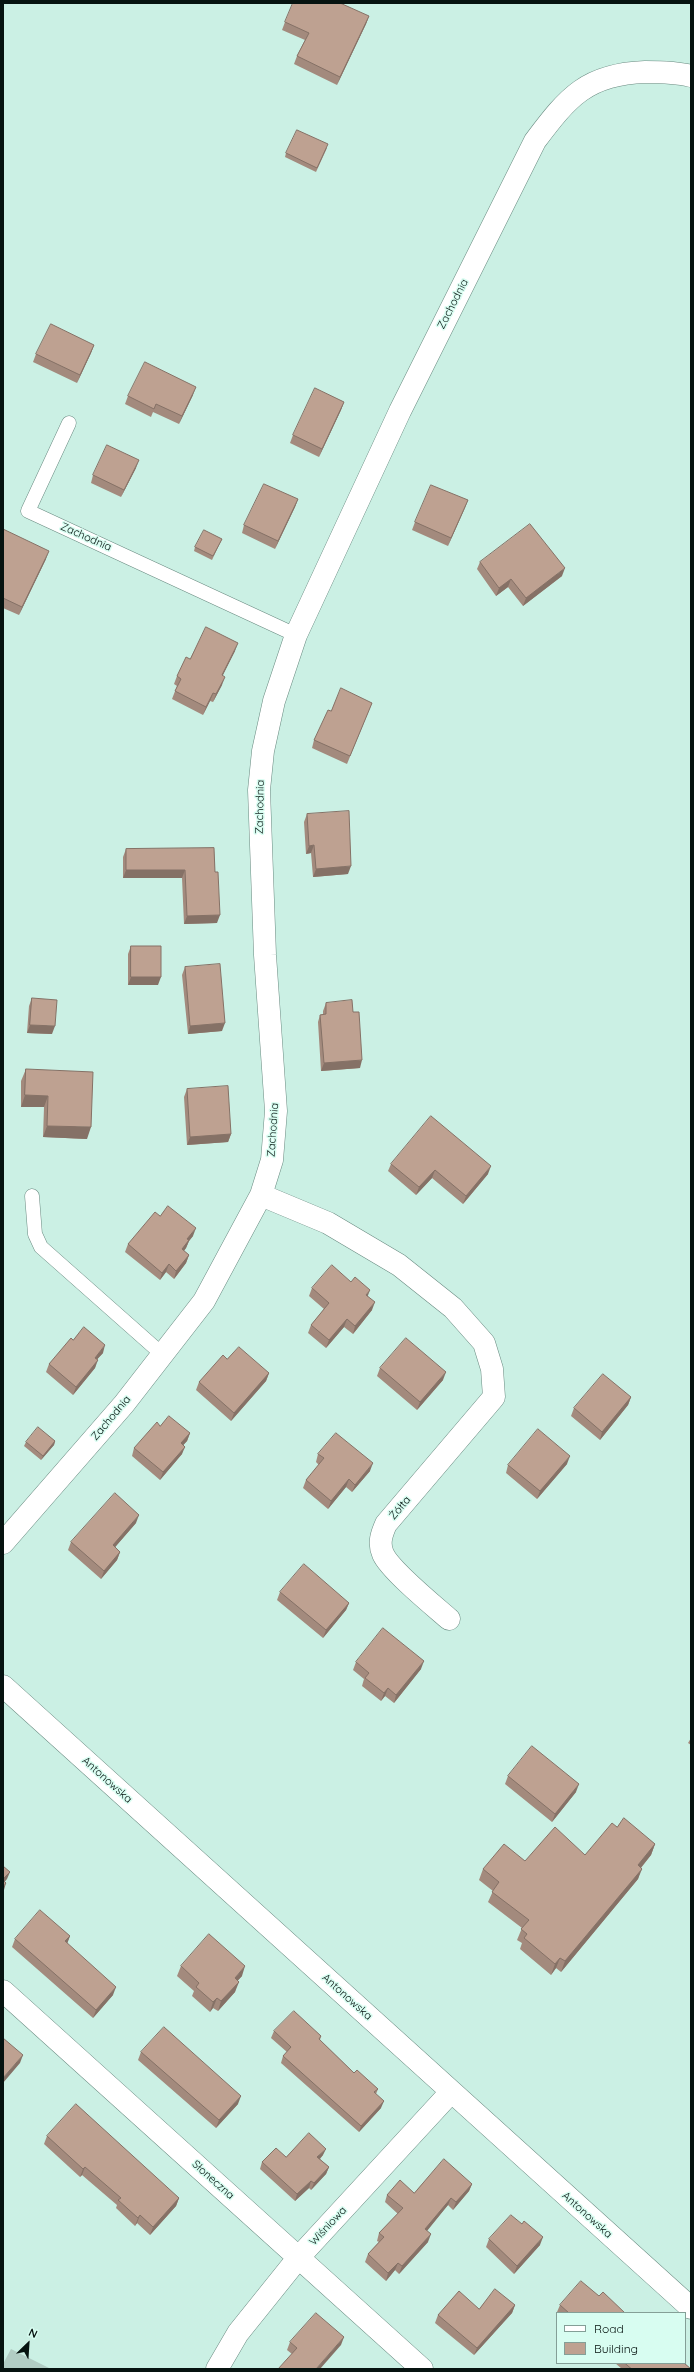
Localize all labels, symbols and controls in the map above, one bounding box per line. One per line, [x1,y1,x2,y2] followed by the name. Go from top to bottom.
[435,277,471,331] street label: Zachodnia
[58,520,114,554] street label: Zachodnia
[253,780,267,834] street label: Zachodnia
[265,1102,281,1158] street label: Zachodnia
[88,1393,134,1443] street label: Zachodnia
[386,1494,414,1522] street label: Żółta
[79,1754,135,1806] street label: Antonowska
[319,1971,375,2023] street label: Antonowska
[189,2158,237,2202] street label: Słoneczna
[559,2189,615,2241] street label: Antonowska
[307,2204,349,2248] street label: Wiśniowa
[556,2312,686,2364] legend
[594,2321,624,2336] text: Road
[8,2324,48,2364] north arrow
[26,2325,40,2341] text: N
[594,2341,638,2356] text: Building

